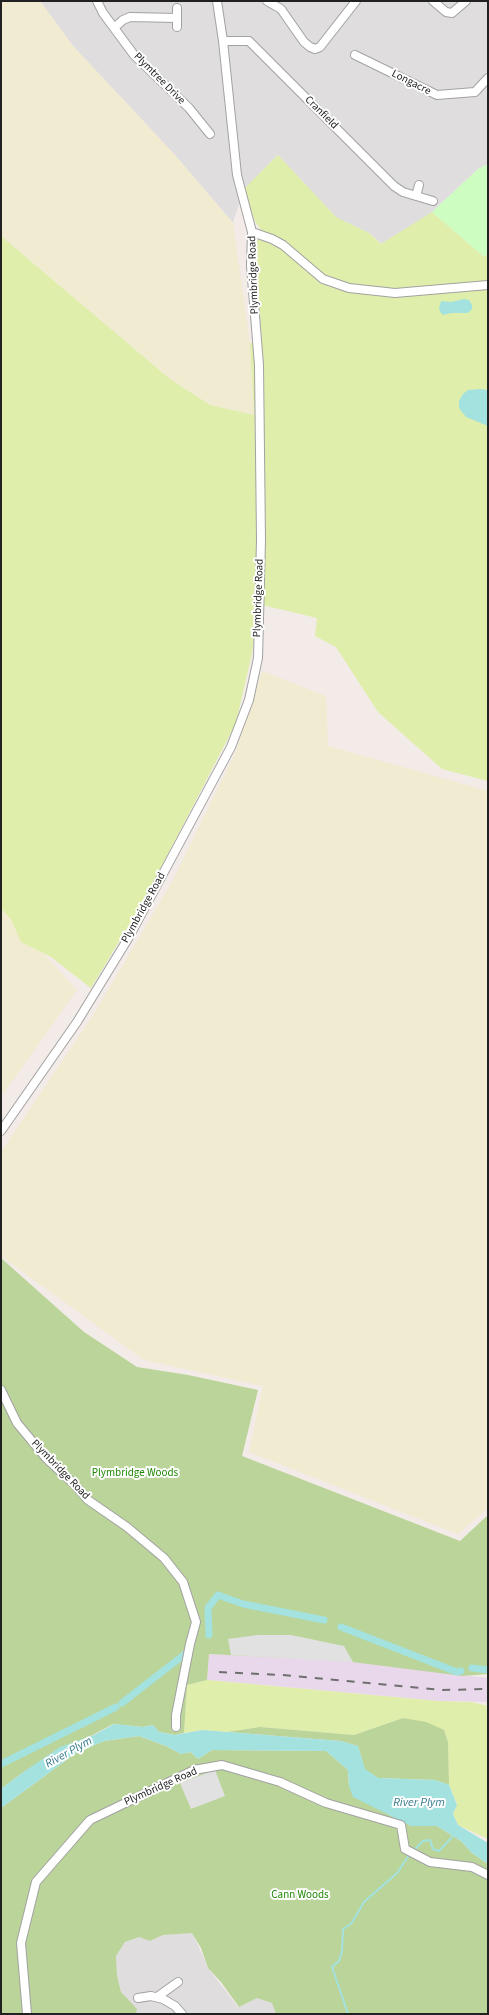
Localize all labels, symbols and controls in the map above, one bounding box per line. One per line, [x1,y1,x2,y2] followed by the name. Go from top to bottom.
[130,50,188,108] street label: Plymtree Drive
[389,68,433,98] street label: Longacre
[302,94,340,132] street label: Cranfield
[246,235,262,315] street label: Plymbridge Road
[251,558,267,638] street label: Plymbridge Road
[119,870,169,946] street label: Plymbridge Road
[28,1437,92,1503] street label: Plymbridge Road
[92,1467,178,1481] park label: Plymbridge Woods
[43,1734,95,1772] water label: River Plym
[122,1765,200,1809] street label: Plymbridge Road
[393,1796,445,1810] water label: River Plym
[271,1889,329,1903] park label: Cann Woods

